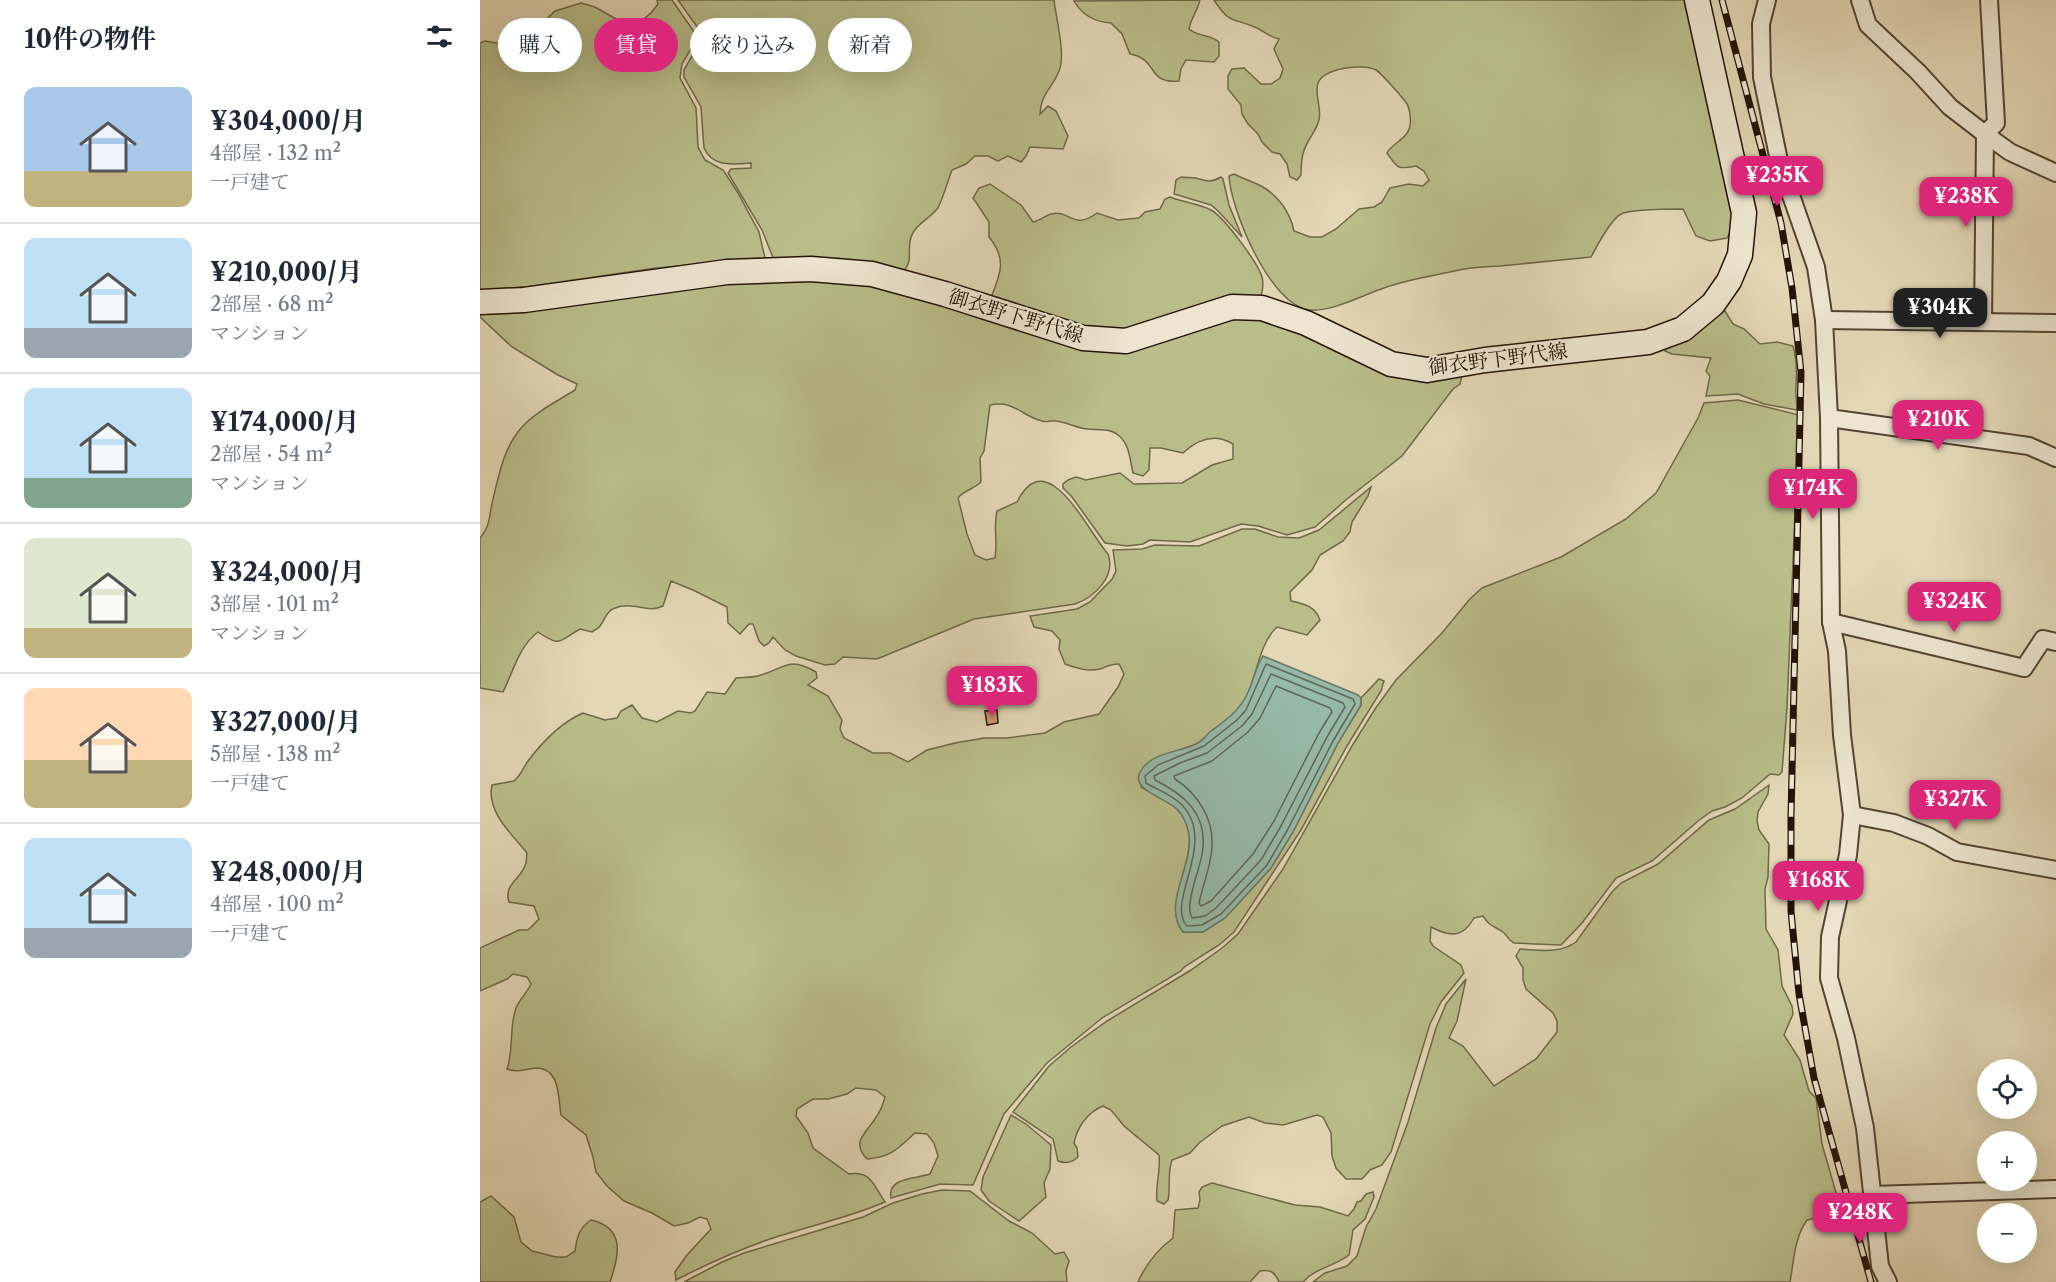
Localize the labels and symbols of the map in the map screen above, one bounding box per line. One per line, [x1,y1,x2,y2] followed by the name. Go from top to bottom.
[1735,156,1819,207] pin: ¥235K
[1924,177,2008,228] pin: ¥238K
[946,284,1086,348] street label: 御衣野下野代線
[1898,288,1982,339] pin: ¥304K
[1427,339,1569,379] street label: 御衣野下野代線
[1896,400,1980,451] pin: ¥210K
[1771,469,1855,520] pin: ¥174K
[1912,582,1996,633] pin: ¥324K
[950,666,1034,717] pin: ¥183K
[1913,780,1997,831] pin: ¥327K
[1776,861,1860,912] pin: ¥168K
[1818,1193,1902,1244] pin: ¥248K

